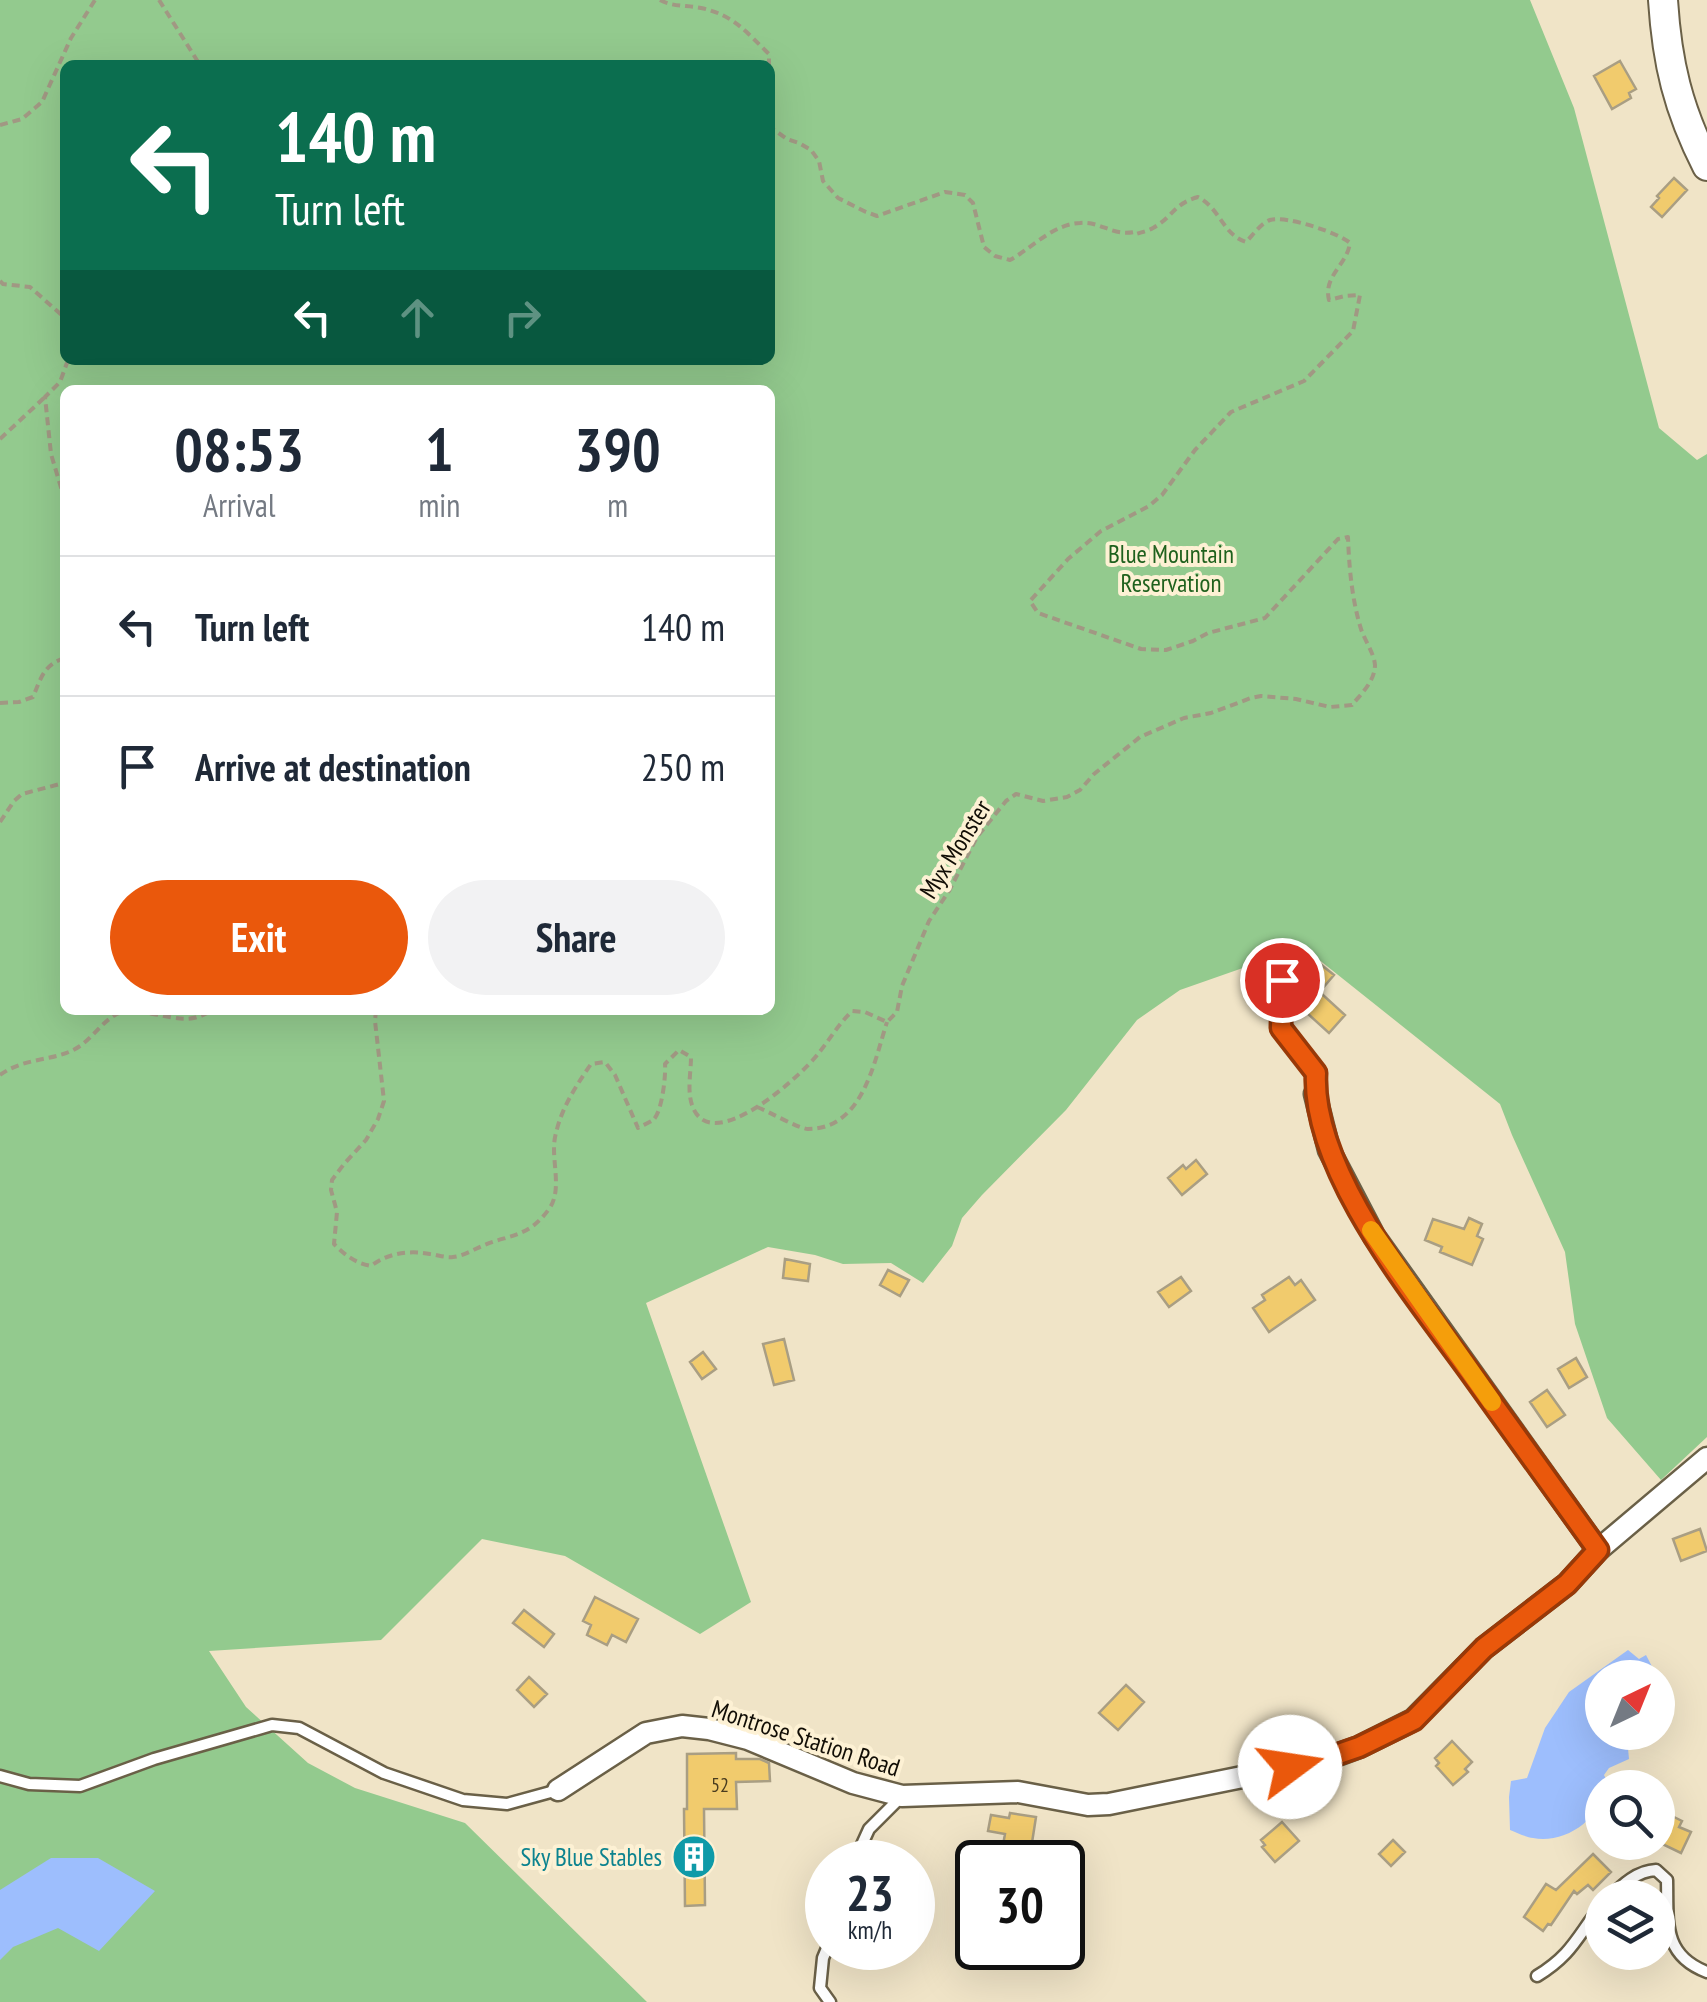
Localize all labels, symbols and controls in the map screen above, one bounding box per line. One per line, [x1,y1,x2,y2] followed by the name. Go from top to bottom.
[275,91,436,181] text: 140 m
[110,100,240,230] icon: left
[275,179,405,237] text: Turn left
[285,290,340,345] icon: left
[390,290,445,345] icon: ahead
[495,290,550,345] icon: right
[174,410,304,488] text: 08:53
[425,410,454,488] text: 1
[575,410,661,488] text: 390
[203,484,275,526] text: Arrival
[418,484,460,526] text: min
[607,484,628,526] text: m
[1108,538,1234,599] park label: Blue Mountain Reservation
[110,599,165,654] icon: left
[195,602,309,651] text: Turn left
[641,602,725,651] text: 140 m
[110,739,165,794] icon: arrive
[195,742,471,791] text: Arrive at destination
[641,742,725,791] text: 250 m
[912,794,998,904] street label: Myx Monster
[110,880,408,995] button: Exit
[428,880,725,995] button: Share
[1240,938,1325,1023] pin
[1255,953,1310,1008] icon: arrive
[1585,1660,1675,1750] north arrow
[1585,1660,1675,1970] map controls
[708,1693,904,1783] street label: Montrose Station Road
[1238,1715,1342,1819] position arrow
[1585,1770,1675,1860] button: search
[711,1772,729,1798] house number: 52
[671,1834,717,1880] building icon: Sky Blue Stables
[955,1840,1085,1970] speed limit sign: 30
[521,1841,662,1873] place label: Sky Blue Stables
[846,1860,894,1925] text: 23
[1585,1880,1675,1970] button: layers
[848,1914,892,1946] text: km/h

